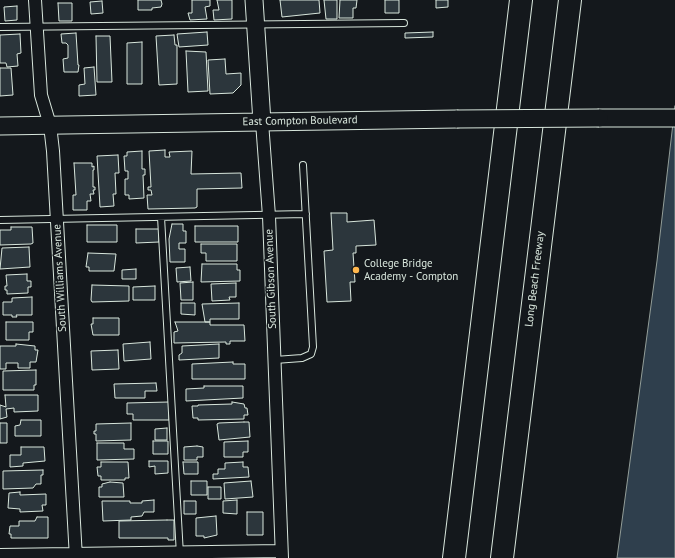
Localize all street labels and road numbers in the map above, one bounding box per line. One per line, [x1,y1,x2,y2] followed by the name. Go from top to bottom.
[242,113,358,129] street label: East Compton Boulevard
[51,224,69,332] street label: South Williams Avenue
[263,229,279,329] street label: South Gibson Avenue
[523,230,547,328] street label: Long Beach Freeway

